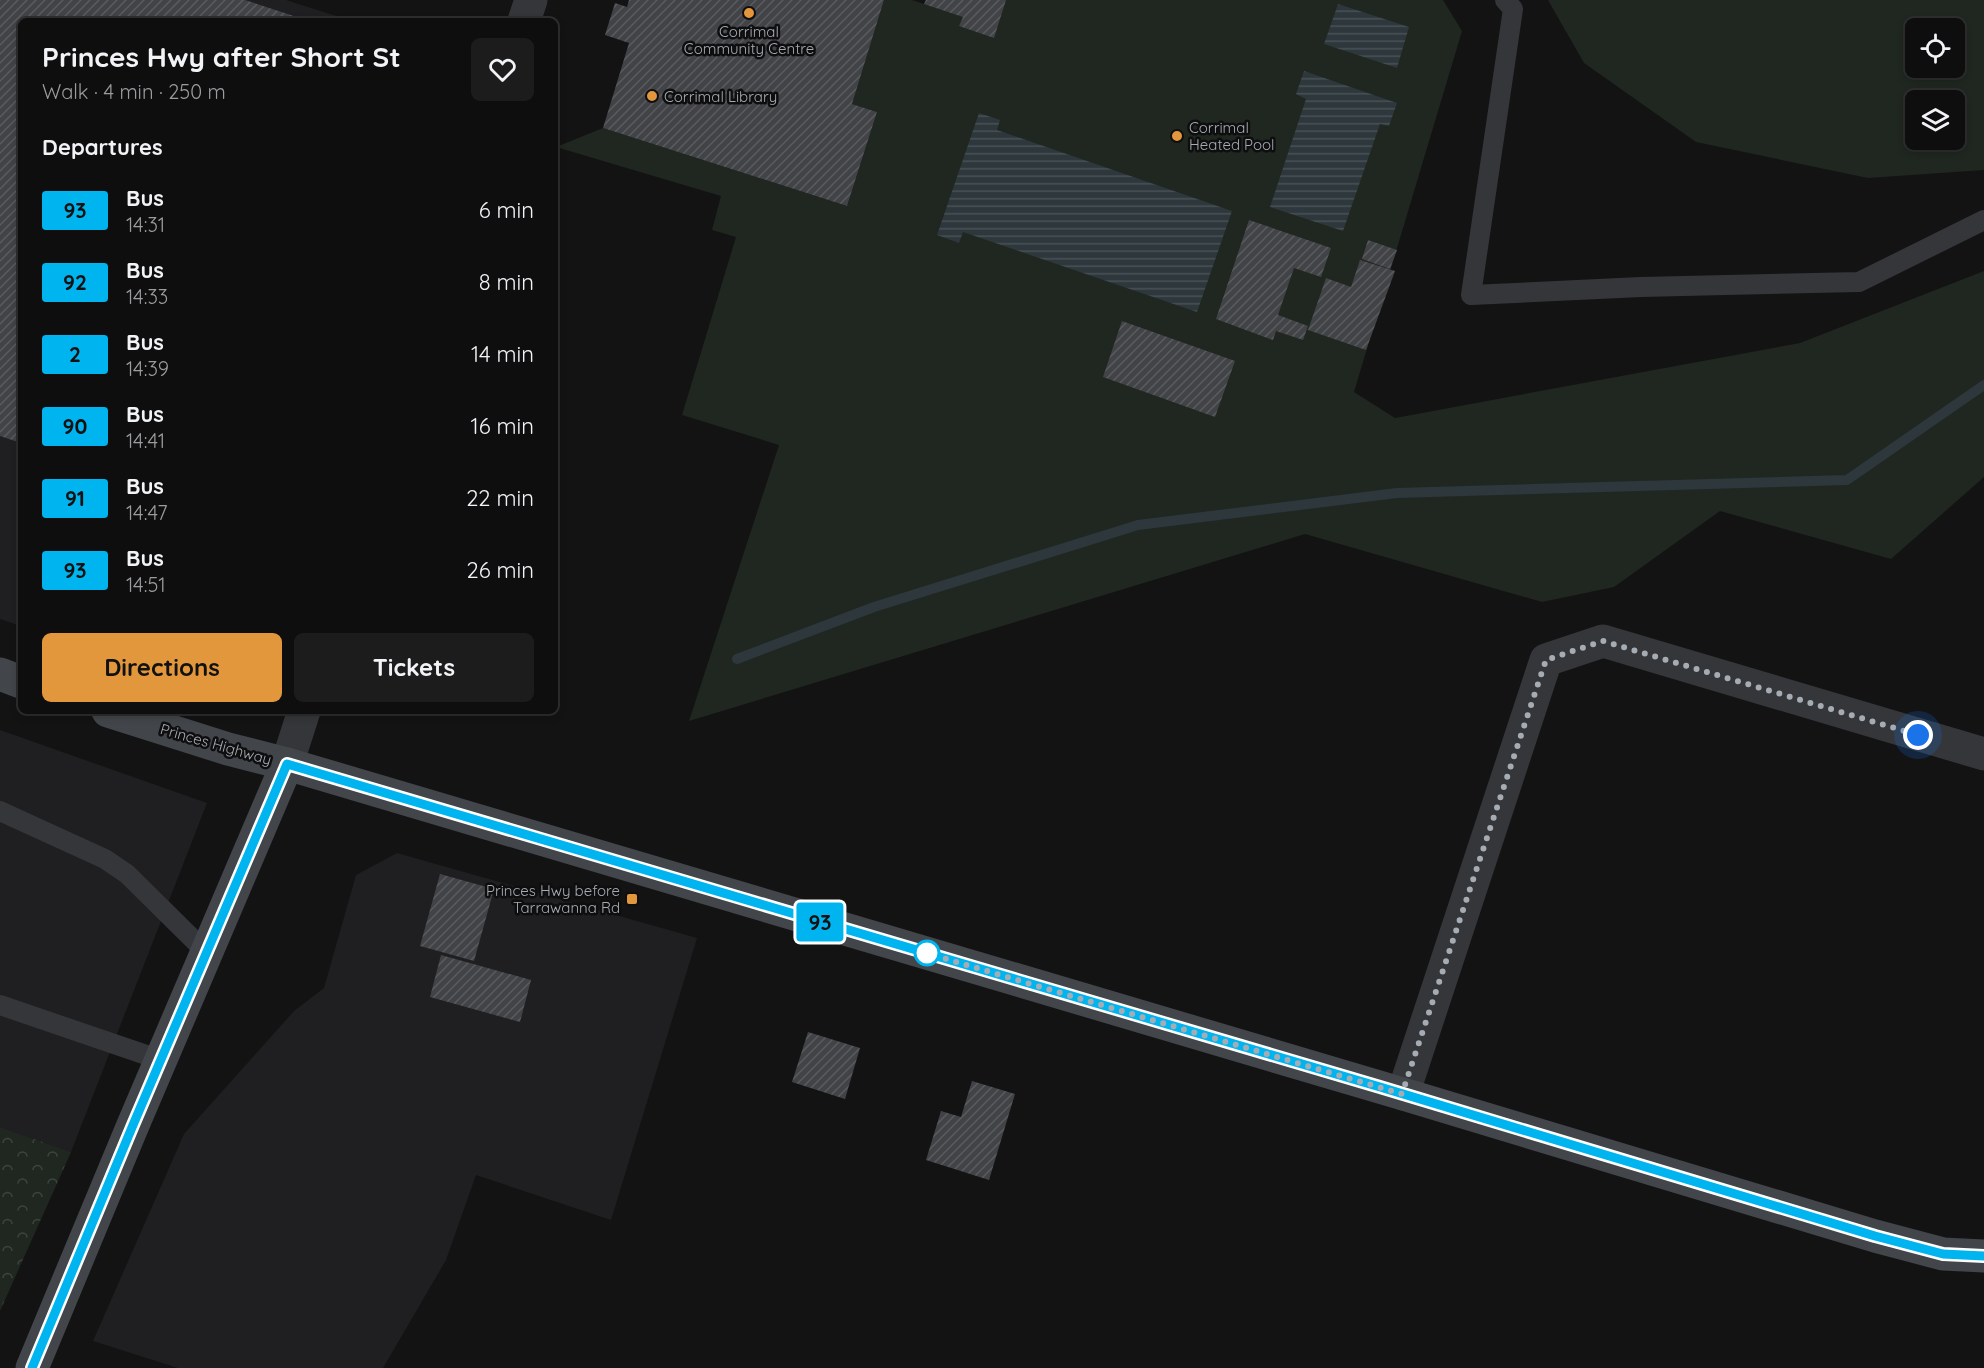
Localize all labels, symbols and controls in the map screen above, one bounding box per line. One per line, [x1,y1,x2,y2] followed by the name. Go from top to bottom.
[742,6,756,20] marker: Corrimal Community Centre
[1905,18,1965,150] map controls
[1905,18,1965,78] button: locate
[684,22,814,58] place label: Corrimal Community Centre
[471,38,534,101] button: heart
[42,39,401,74] text: Princes Hwy after Short St
[42,79,226,104] text: Walk · 4 min · 250 m
[664,87,777,106] place label: Corrimal Library
[645,89,659,103] marker: Corrimal Library
[1905,90,1965,150] button: layers
[1189,118,1274,154] place label: Corrimal Heated Pool
[1170,129,1184,143] marker: Corrimal Heated Pool
[42,133,163,161] text: Departures
[126,184,164,212] text: Bus
[479,196,534,224] text: 6 min
[63,197,87,223] text: 93
[126,212,165,237] text: 14:31
[126,256,164,284] text: Bus
[479,268,534,296] text: 8 min
[63,269,87,295] text: 92
[126,284,168,309] text: 14:33
[126,328,164,356] text: Bus
[471,340,534,368] text: 14 min
[69,341,81,367] text: 2
[126,356,169,381] text: 14:39
[126,400,164,428] text: Bus
[471,412,534,440] text: 16 min
[63,413,87,439] text: 90
[126,428,165,453] text: 14:41
[126,472,164,500] text: Bus
[466,484,534,512] text: 22 min
[65,485,85,511] text: 91
[126,500,168,525] text: 14:47
[126,544,164,572] text: Bus
[466,556,534,584] text: 26 min
[63,557,87,583] text: 93
[126,572,166,597] text: 14:51
[42,633,282,702] button: Directions
[294,633,534,702] button: Tickets
[158,719,274,769] street label: Princes Highway
[1903,720,1933,750] your location
[486,881,620,917] place label: Princes Hwy before Tarrawanna Rd
[625,892,639,906] marker: Princes Hwy before Tarrawanna Rd
[793,902,847,942] line badge: 93
[808,909,832,935] text: 93
[914,940,940,966] unlabelled marker

